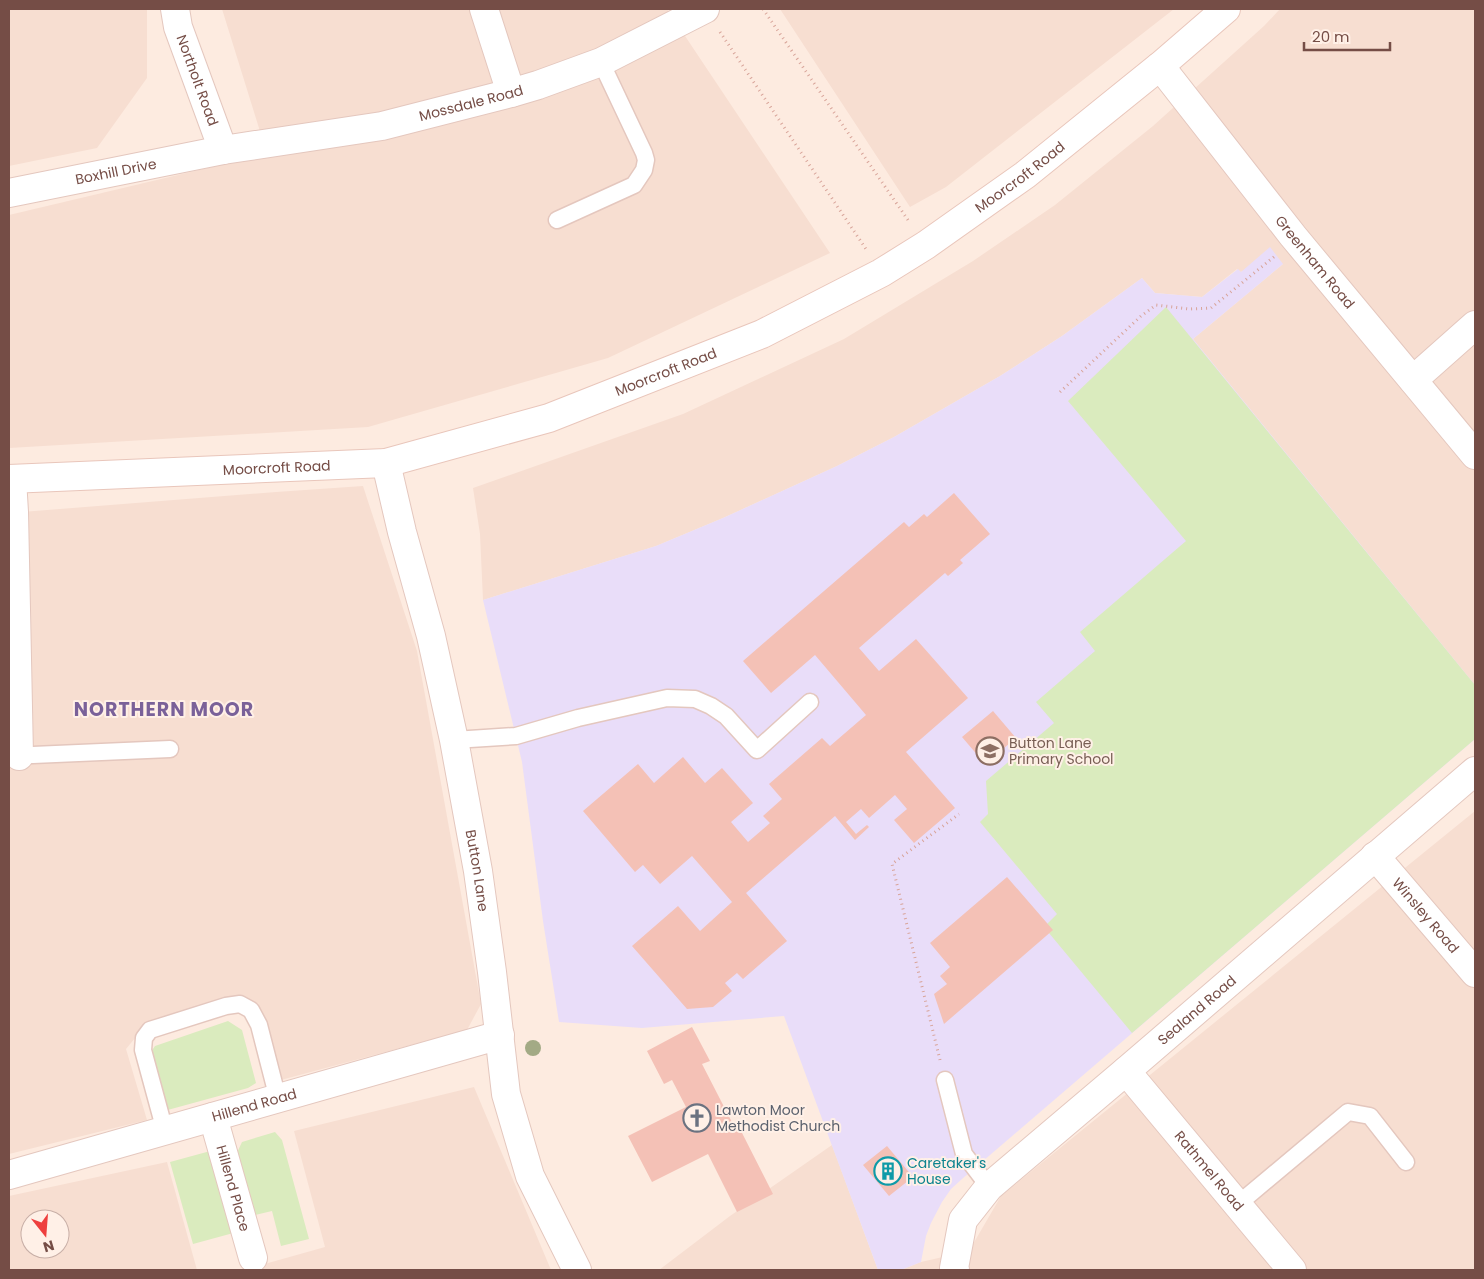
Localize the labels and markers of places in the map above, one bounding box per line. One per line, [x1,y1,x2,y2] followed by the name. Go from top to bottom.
[1009,733,1114,769] place label: Button Lane Primary School
[975,736,1005,766] school or university icon: Button Lane Primary School
[716,1100,840,1136] place label: Lawton Moor Methodist Church
[682,1103,712,1133] church icon: Lawton Moor Methodist Church
[907,1153,986,1189] place label: Caretaker's House
[873,1156,903,1186] building icon: Caretaker's House

